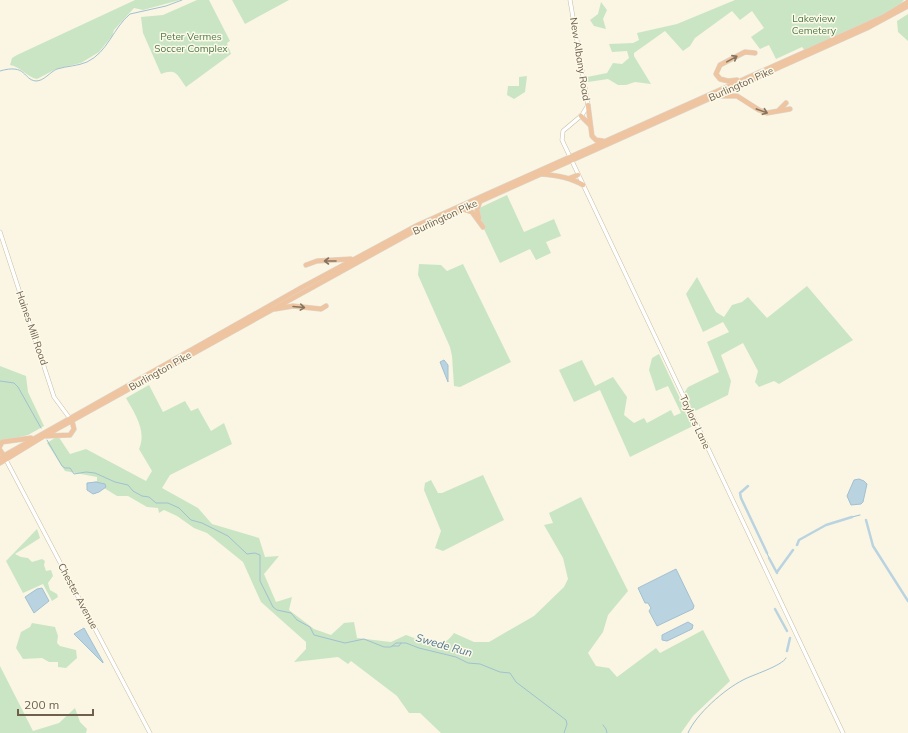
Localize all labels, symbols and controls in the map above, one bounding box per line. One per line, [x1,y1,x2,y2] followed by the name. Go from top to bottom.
[792,12,837,37] park label: Lakeview Cemetery
[567,16,593,102] street label: New Albany Road
[154,30,228,55] park label: Peter Vermes Soccer Complex
[726,55,738,62] one-way arrow
[706,64,776,104] street label: Burlington Pike
[756,107,768,115] one-way arrow
[411,196,479,238] street label: Burlington Pike
[324,257,337,265] one-way arrow
[13,289,51,367] street label: Haines Mill Road
[292,303,305,310] one-way arrow
[126,348,194,394] street label: Burlington Pike
[677,393,713,451] street label: Taylors Lane
[55,561,101,631] street label: Chester Avenue
[414,630,474,660] water label: Swede Run
[18,691,93,717] scale bar
[24,697,59,712] text: 200 m

